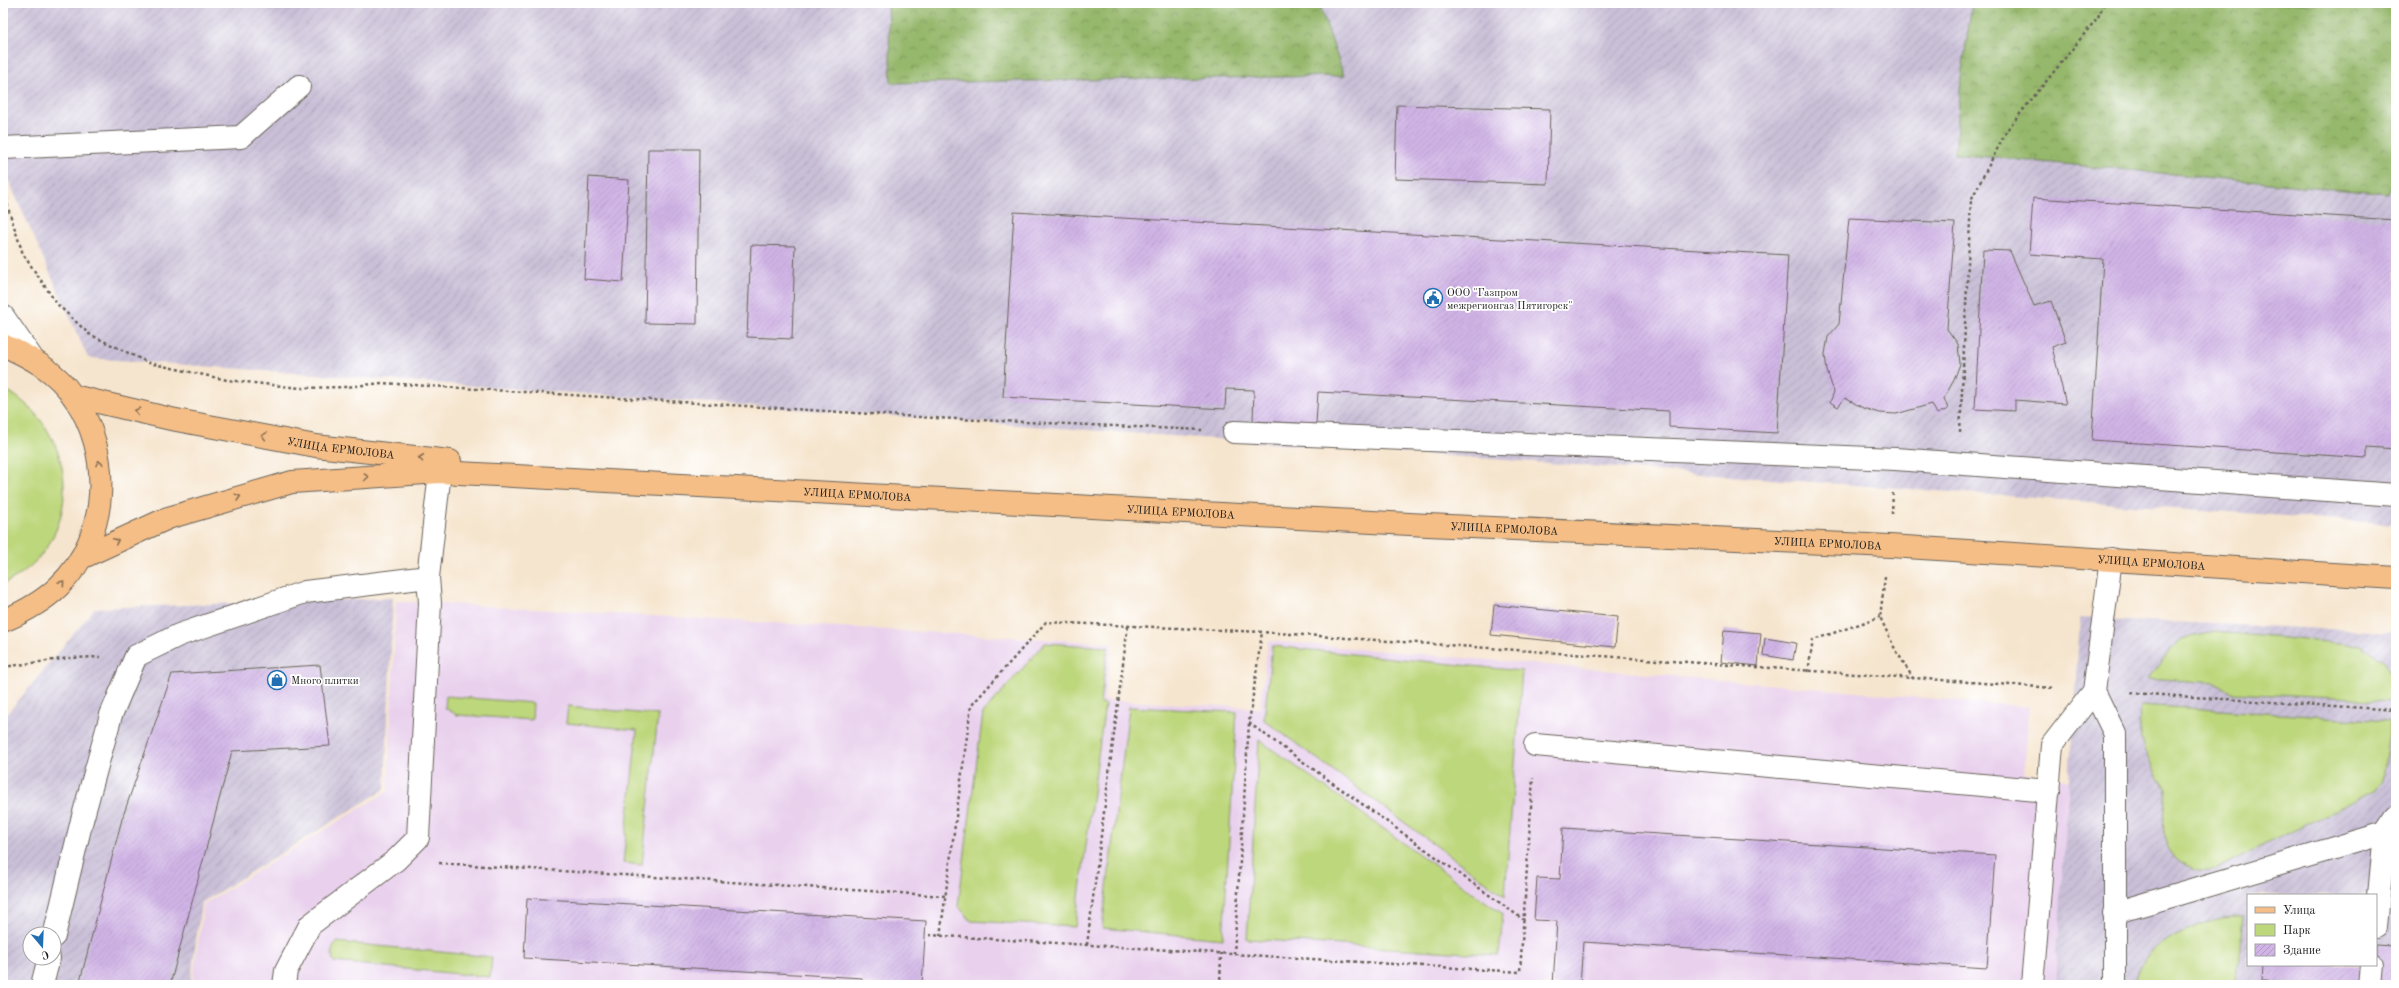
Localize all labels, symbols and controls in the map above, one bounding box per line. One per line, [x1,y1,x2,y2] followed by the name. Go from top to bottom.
[1422,287,1444,309] public building icon: ООО "Газпром межрегионгаз Пятигорск"
[1447,288,1573,312] place label: ООО "Газпром межрегионгаз Пятигорск"
[133,407,140,416] one-way arrow
[261,432,267,441] one-way arrow
[286,437,396,462] street label: УЛИЦА ЕРМОЛОВА
[417,454,424,463] one-way arrow
[95,460,104,466] one-way arrow
[363,473,369,482] one-way arrow
[803,487,912,504] street label: УЛИЦА ЕРМОЛОВА
[234,493,241,502] one-way arrow
[1126,505,1236,522] street label: УЛИЦА ЕРМОЛОВА
[1450,522,1559,538] street label: УЛИЦА ЕРМОЛОВА
[1773,537,1883,553] street label: УЛИЦА ЕРМОЛОВА
[112,538,119,546] one-way arrow
[2097,555,2206,573] street label: УЛИЦА ЕРМОЛОВА
[57,580,64,587] one-way arrow
[266,669,288,691] shop icon: Много плитки
[291,676,359,687] place label: Много плитки
[2247,894,2377,966] legend
[2283,905,2316,917] text: Улица
[2283,925,2311,937] text: Парк
[22,926,62,966] north arrow
[2283,945,2321,957] text: Здание
[40,948,50,960] text: С

